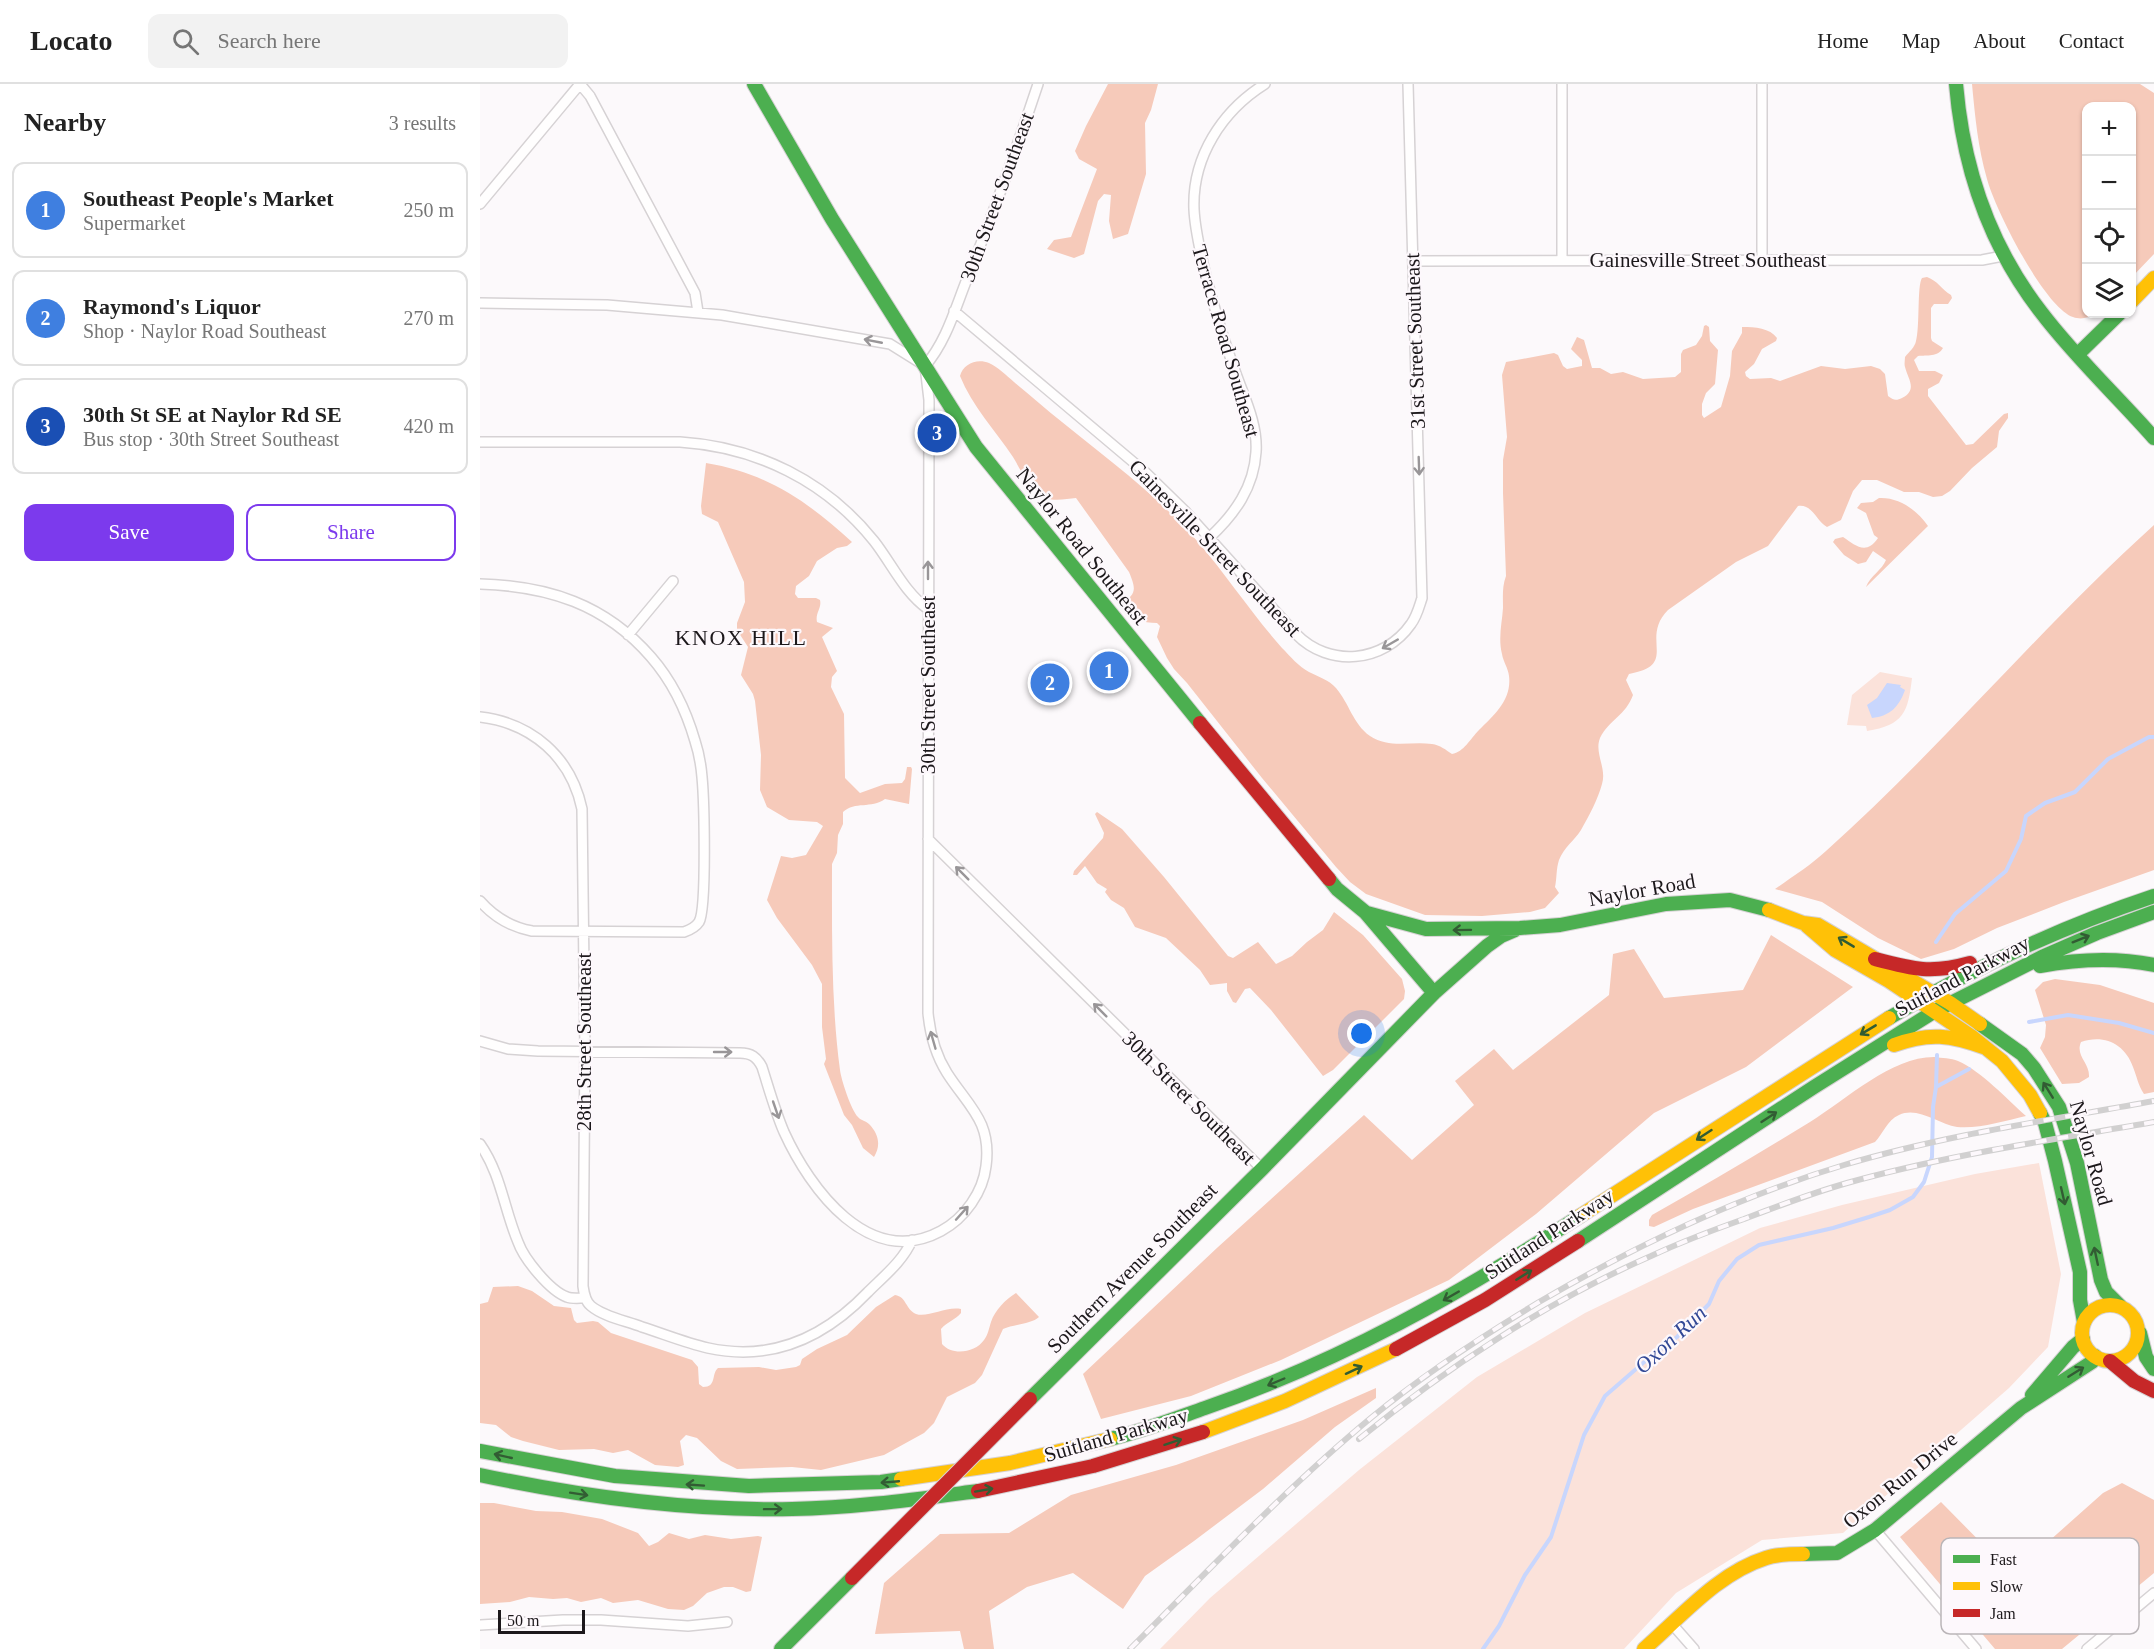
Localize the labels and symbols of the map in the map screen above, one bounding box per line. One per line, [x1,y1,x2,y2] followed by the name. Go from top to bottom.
[955,109,1039,285] street label: 30th Street Southeast
[1187,242,1265,440] street label: Terrace Road Southeast
[1590,248,1827,272] street label: Gainesville Street Southeast
[1400,252,1430,429] street label: 31st Street Southeast
[864,335,883,346] one-way arrow
[918,410,956,456] pin: 3
[1124,454,1306,642] street label: Gainesville Street Southeast
[1413,456,1424,476] one-way arrow
[1011,463,1153,629] street label: Naylor Road Southeast
[923,561,934,581] one-way arrow
[916,596,940,774] street label: 30th Street Southeast
[675,625,807,650] district label: KNOX HILL
[1382,638,1399,650] one-way arrow
[1090,648,1128,694] pin: 1
[1030,660,1070,706] pin: 2
[954,866,969,880] one-way arrow
[1587,869,1698,911] street label: Naylor Road
[1452,924,1472,935] one-way arrow
[1891,930,2034,1022] street label: Suitland Parkway
[2071,933,2090,944] one-way arrow
[1838,935,1855,947] one-way arrow
[572,953,596,1131] street label: 28th Street Southeast
[1093,1003,1108,1018] one-way arrow
[1347,1019,1376,1048] your location
[1860,1024,1877,1036] one-way arrow
[1117,1026,1261,1170] street label: 30th Street Southeast
[927,1031,938,1050] one-way arrow
[712,1047,732,1058] one-way arrow
[2041,1081,2054,1098] one-way arrow
[2065,1098,2118,1209] street label: Naylor Road
[771,1100,782,1119] one-way arrow
[1761,1111,1777,1123] one-way arrow
[1696,1130,1713,1142] one-way arrow
[1042,1178,1222,1358] street label: Southern Avenue Southeast
[1480,1183,1618,1285] street label: Suitland Parkway
[2058,1185,2069,1205] one-way arrow
[955,1206,969,1221] one-way arrow
[2089,1246,2101,1265] one-way arrow
[1515,1269,1532,1281] one-way arrow
[1443,1290,1460,1302] one-way arrow
[1629,1300,1711,1379] water label: Oxon Run
[1344,1363,1362,1375] one-way arrow
[2067,1365,2084,1377] one-way arrow
[1267,1377,1286,1388] one-way arrow
[1041,1403,1191,1467] street label: Suitland Parkway
[1838,1427,1962,1533] street label: Oxon Run Drive
[1163,1436,1182,1447] one-way arrow
[493,1450,513,1461] one-way arrow
[881,1477,900,1488] one-way arrow
[686,1479,706,1490] one-way arrow
[974,1484,993,1495] one-way arrow
[568,1489,588,1500] one-way arrow
[762,1503,782,1515] one-way arrow
[1941,1538,2139,1634] legend
[1990,1551,2017,1568] text: Fast
[1990,1578,2023,1595] text: Slow
[1990,1605,2016,1622] text: Jam
[498,1607,585,1634] scale bar

